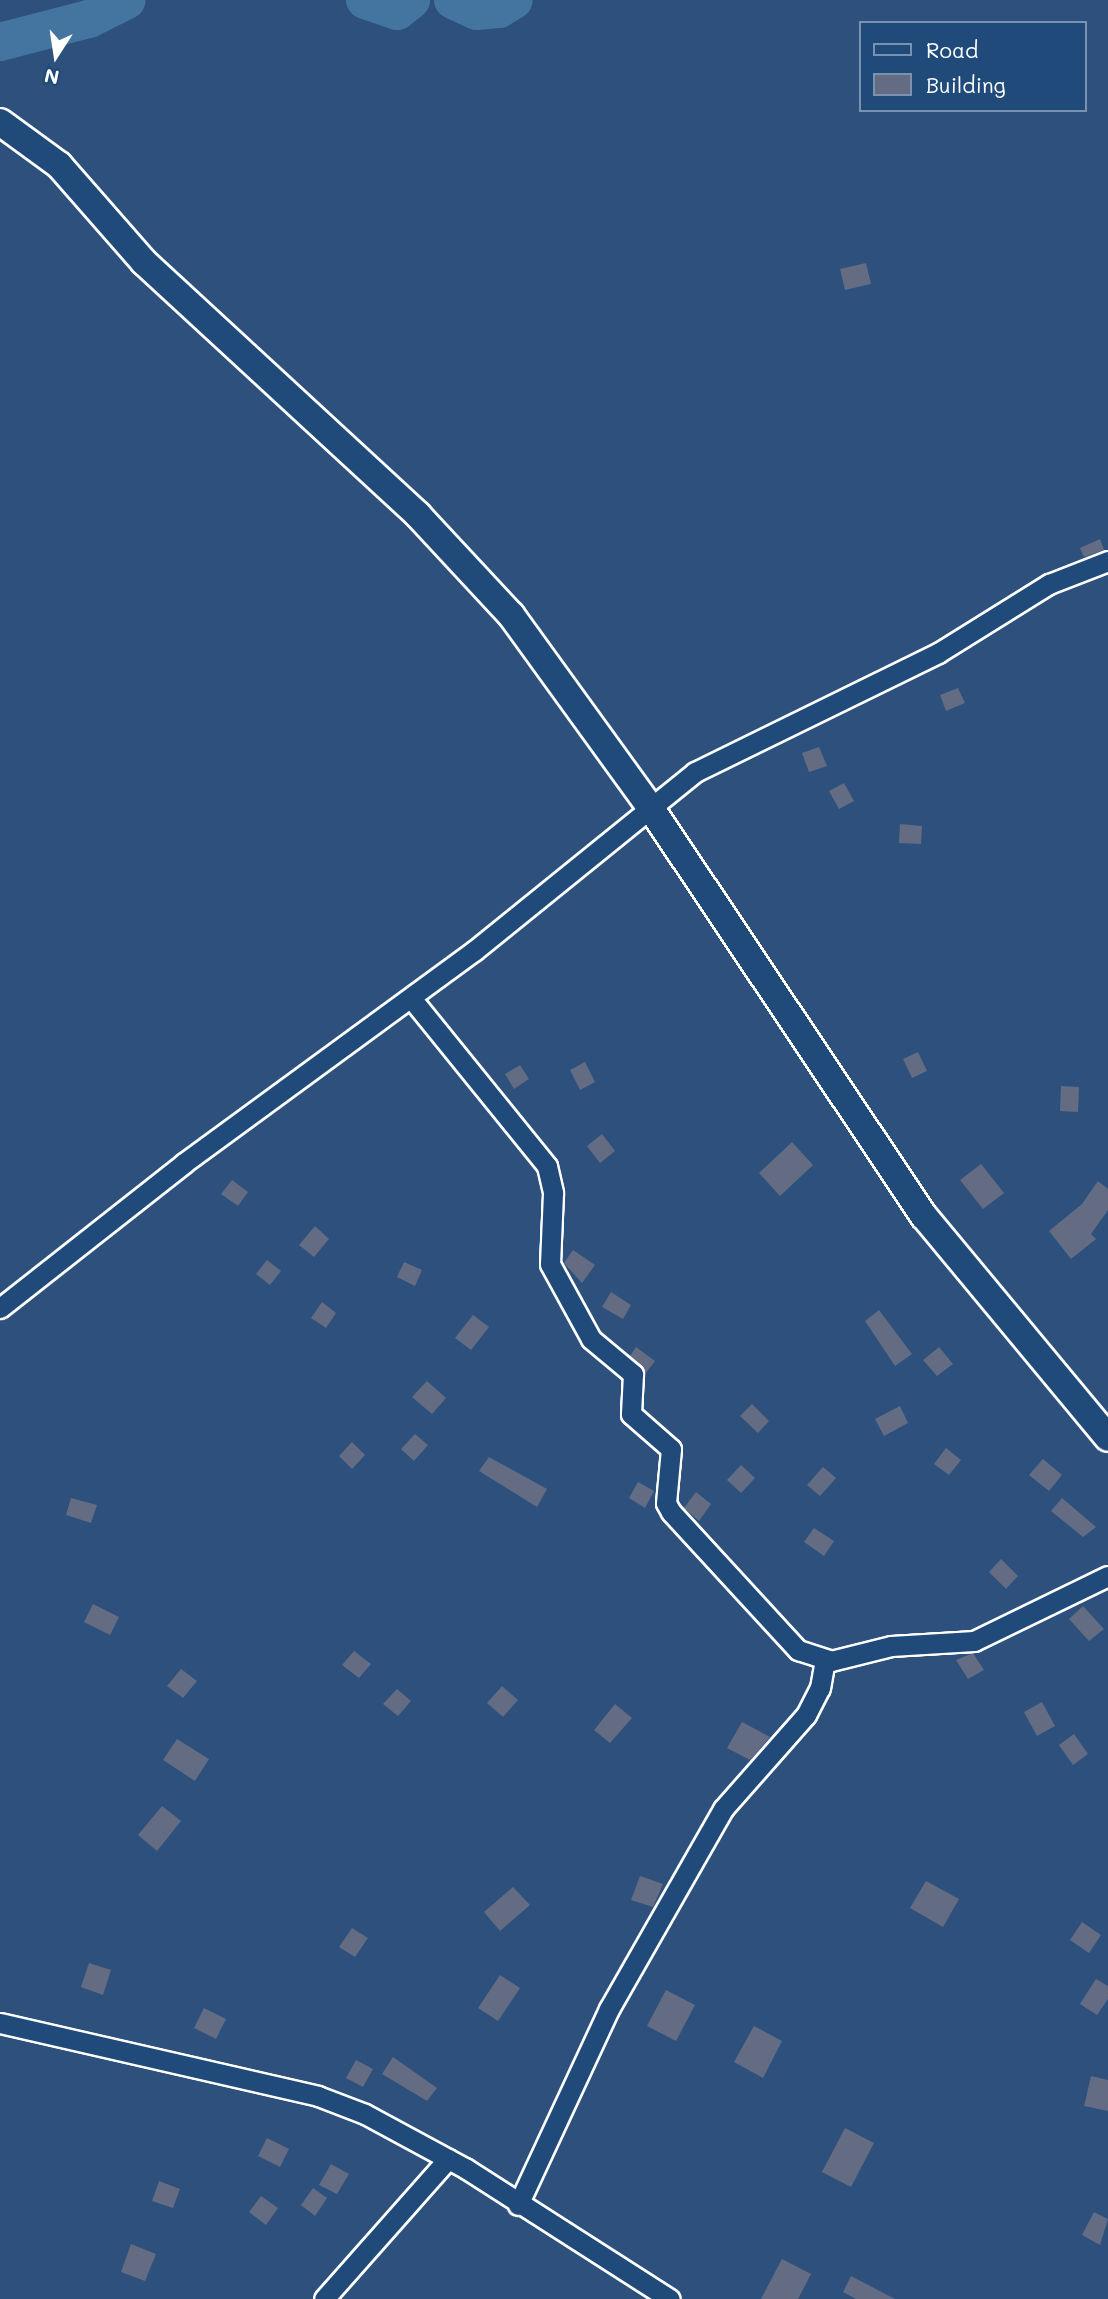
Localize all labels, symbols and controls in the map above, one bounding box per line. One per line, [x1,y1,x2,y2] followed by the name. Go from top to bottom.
[21,21,91,91] north arrow
[860,21,1087,112] legend
[926,36,978,63] text: Road
[42,63,61,91] text: N
[926,71,1006,98] text: Building

